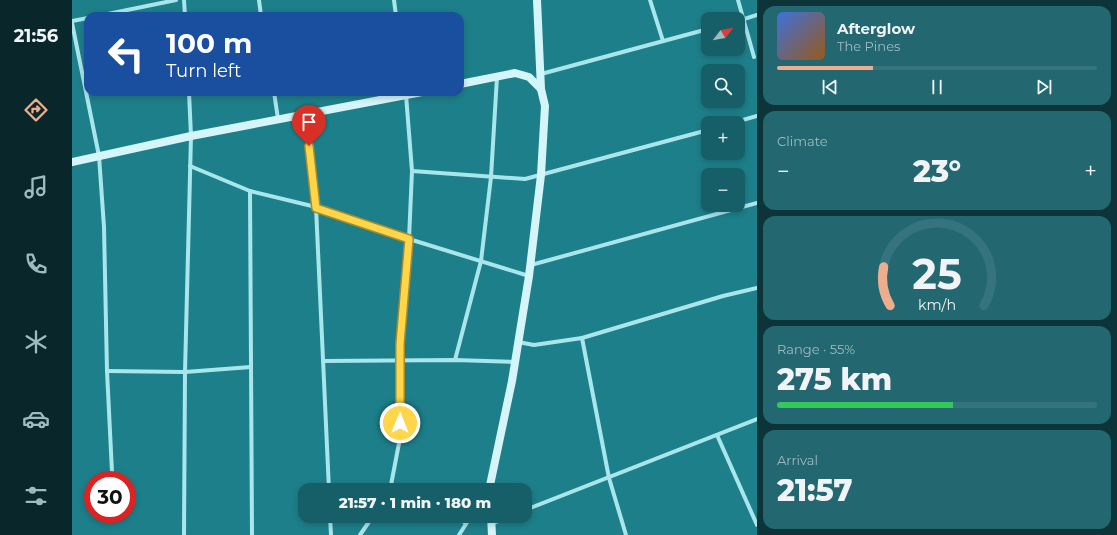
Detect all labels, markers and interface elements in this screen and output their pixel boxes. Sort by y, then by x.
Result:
north arrow [701,12,745,56]
map controls [701,12,745,212]
text: Afterglow [837,19,915,38]
text: 21:56 [14,25,58,47]
text: 100 m [166,26,252,60]
icon: left [100,28,152,80]
text: The Pines [837,38,900,54]
text: Turn left [166,60,241,82]
button: search [701,64,745,108]
icon: previous [819,76,841,98]
icon: pause [926,76,948,98]
icon: next [1033,76,1055,98]
icon: directions [22,96,50,124]
pin [292,105,326,146]
icon: arrive [298,111,320,133]
button: + [701,116,745,160]
text: Climate [777,133,828,149]
text: 23° [913,153,961,190]
text: − [777,158,790,185]
text: + [1084,158,1097,185]
button: − [701,168,745,212]
icon: music [22,173,50,201]
text: 25 [912,248,962,298]
icon: phone [22,250,50,278]
text: km/h [918,295,956,313]
icon: climate [22,328,50,356]
text: Range · 55% [777,341,855,357]
text: 275 km [777,361,892,398]
position arrow [379,402,421,444]
icon: car [22,405,50,433]
text: Arrival [777,452,818,468]
speed limit sign: 30 [84,471,136,523]
text: 21:57 [777,472,852,509]
icon: filters [22,482,50,510]
text: 21:57 · 1 min · 180 m [339,493,491,512]

